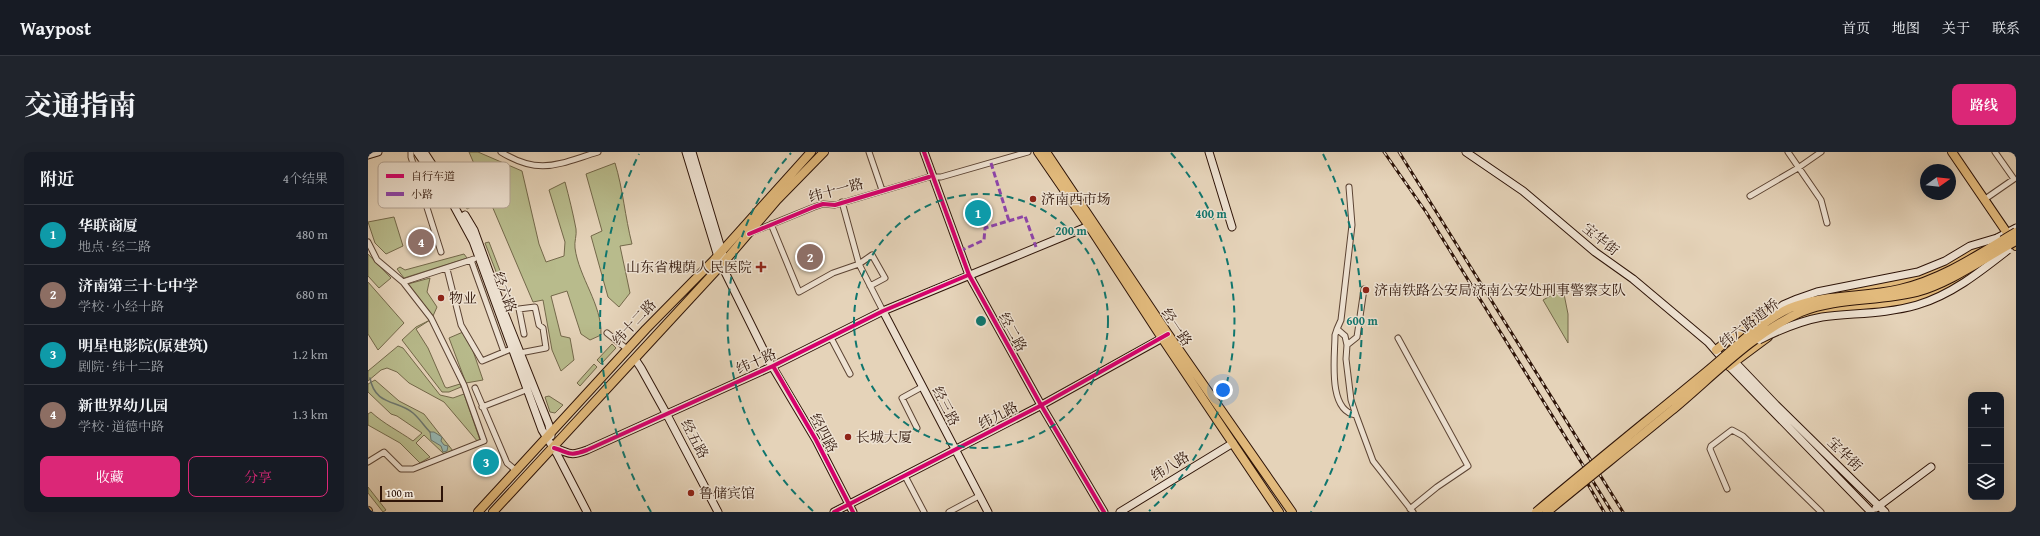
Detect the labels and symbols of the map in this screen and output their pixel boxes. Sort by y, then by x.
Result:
legend [378,162,510,208]
north arrow [1920,164,1956,200]
text: 自行车道 [411,168,455,184]
street label: 纬十一路 [806,173,866,207]
text: 小路 [411,186,433,202]
place label: 济南西市场 [1041,189,1111,209]
marker: 济南西市场 [1028,194,1038,204]
pin: 1 [965,198,991,228]
text: 400 m [1195,205,1228,222]
street label: 宝华街 [1578,218,1624,260]
text: 200 m [1055,222,1088,239]
pin: 4 [408,227,434,257]
pin: 2 [797,242,823,272]
place label: 山东省槐荫人民医院 [626,257,752,277]
marker: 山东省槐荫人民医院 [755,261,767,273]
street label: 经六路 [488,269,522,315]
place label: 济南铁路公安局济南公安处刑事警察支队 [1374,280,1626,300]
marker: 济南铁路公安局济南公安处刑事警察支队 [1361,285,1371,295]
place label: 物业 [449,288,477,308]
marker: 物业 [436,293,446,303]
street label: 纬六路道桥 [1715,294,1783,352]
street label: 纬十二路 [608,295,660,349]
street label: 经一路 [1157,304,1197,350]
street label: 经二路 [994,309,1032,355]
text: 600 m [1346,312,1379,329]
centre of rings [974,314,988,328]
street label: 纬十路 [733,343,779,379]
your location [1213,380,1233,400]
street label: 经三路 [928,383,964,429]
street label: 纬九路 [975,397,1021,433]
street label: 经四路 [805,410,843,456]
street label: 经五路 [676,416,714,462]
place label: 长城大厦 [856,427,912,447]
marker: 长城大厦 [843,432,853,442]
street label: 宝华街 [1823,432,1867,476]
street label: 纬八路 [1147,446,1193,486]
pin: 3 [473,447,499,477]
place label: 鲁储宾馆 [699,483,755,503]
scale bar [380,484,443,503]
marker: 鲁储宾馆 [686,488,696,498]

